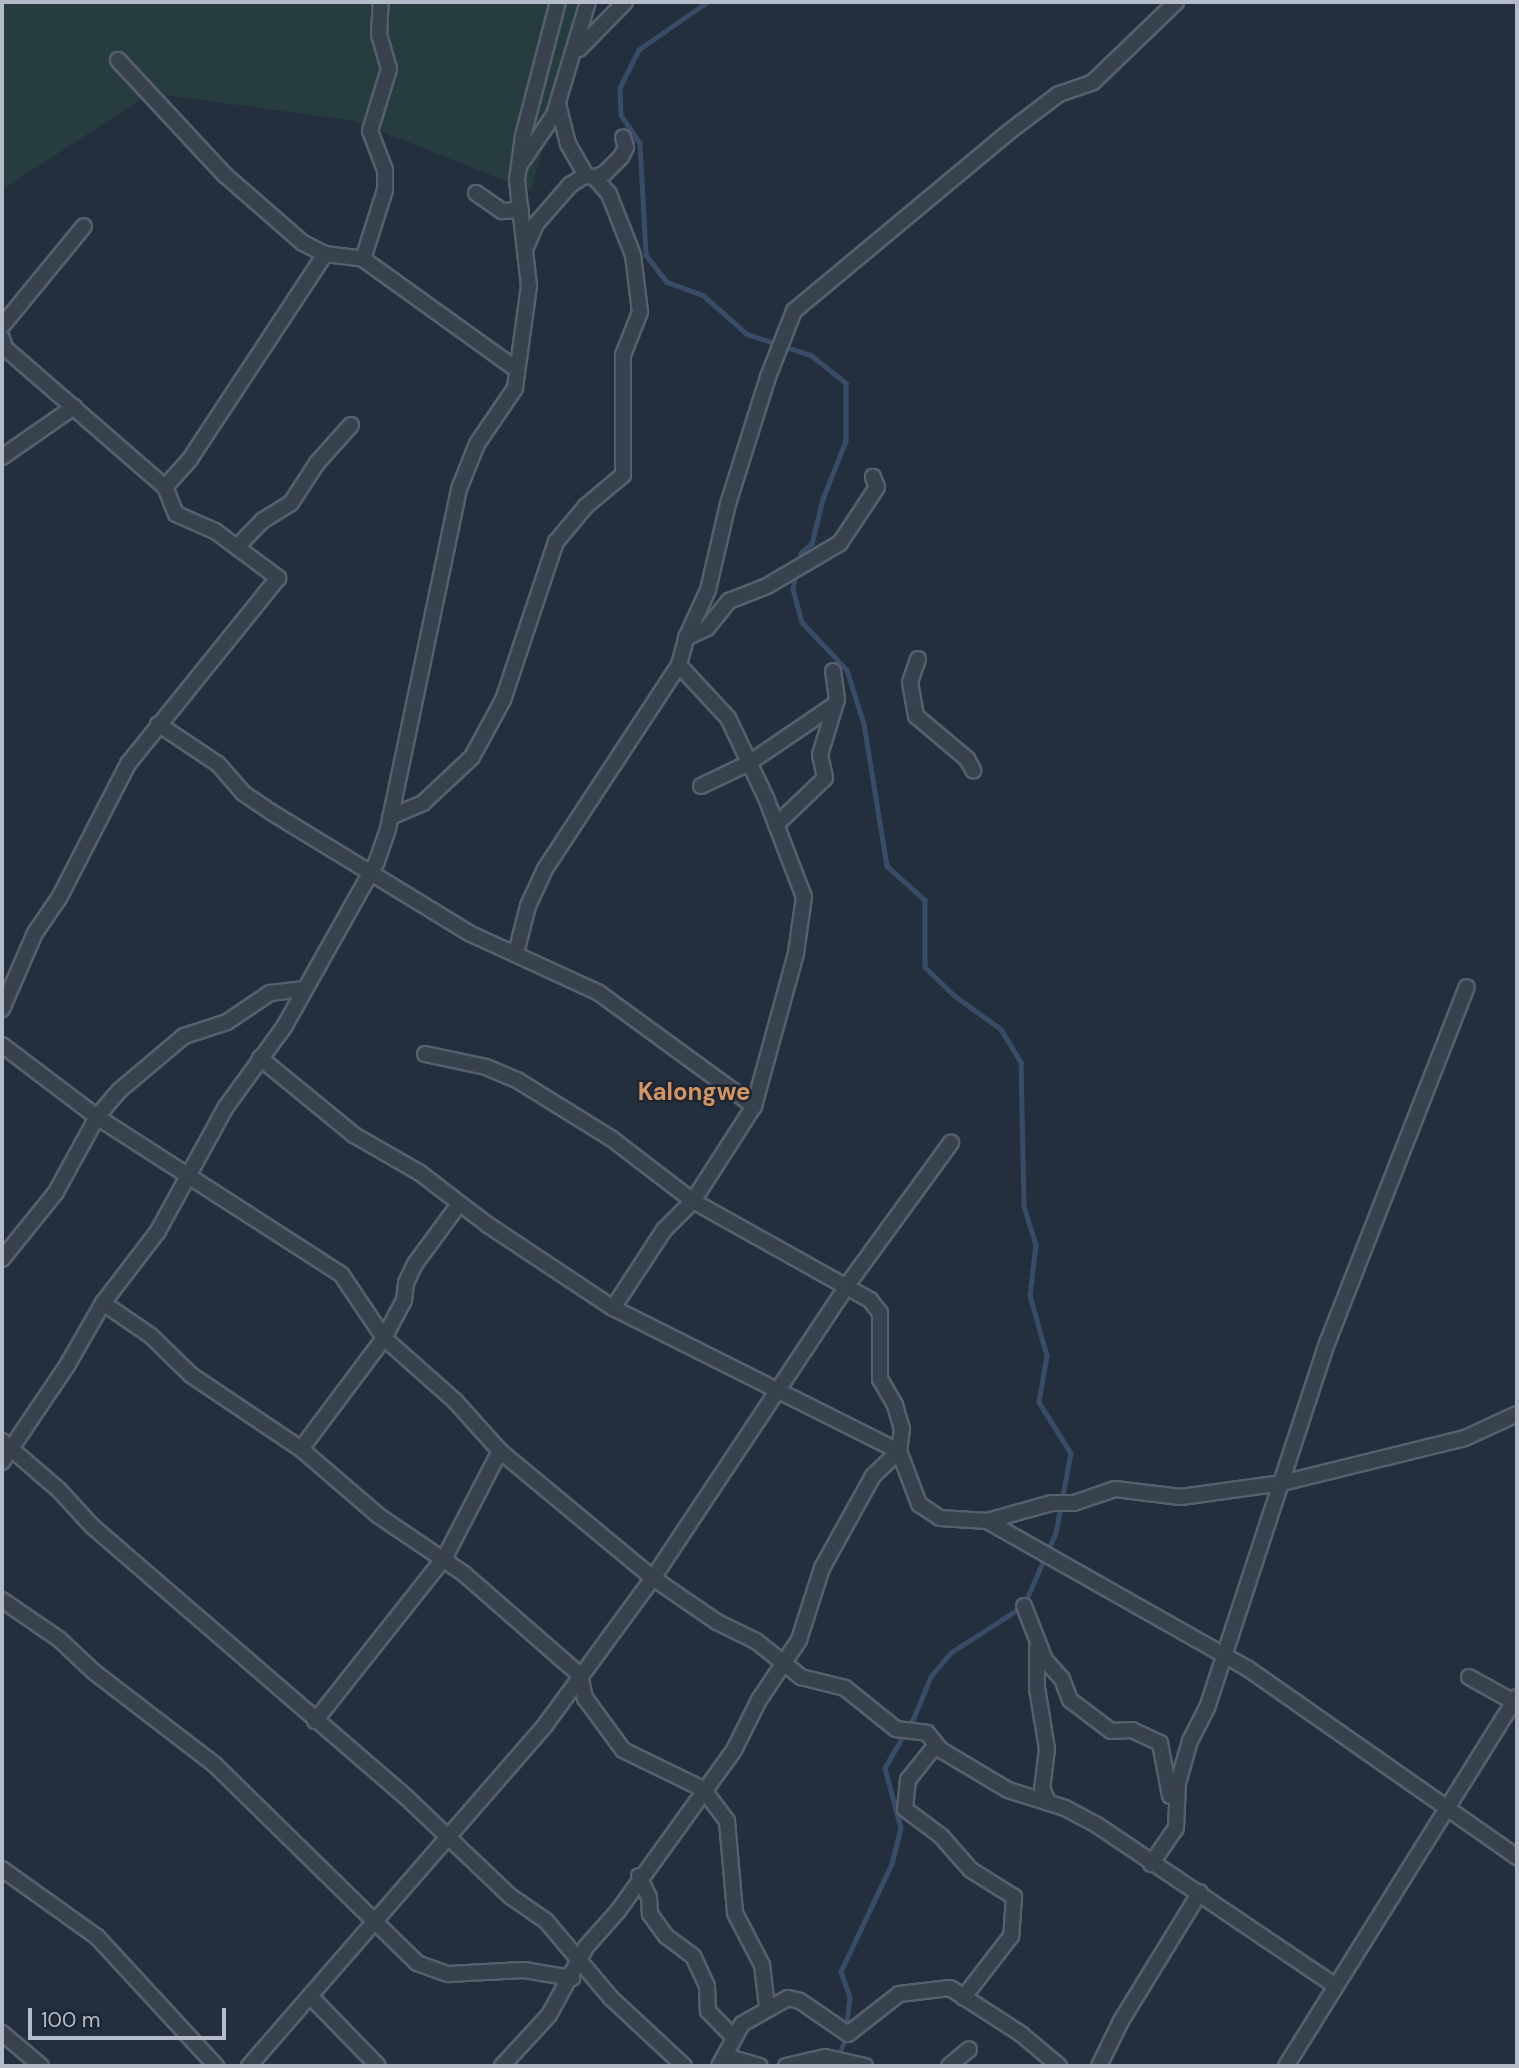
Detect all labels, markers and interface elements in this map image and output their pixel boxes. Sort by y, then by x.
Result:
district label: Kalongwe [638,1078,750,1106]
scale bar [32,1994,229,2038]
text: 100 m [41,2006,101,2034]

